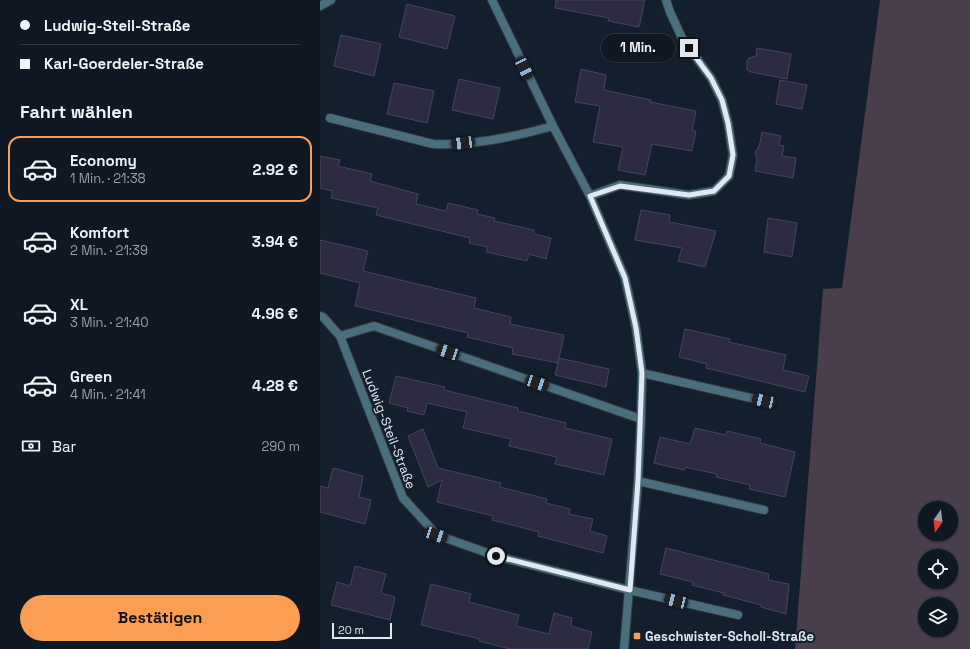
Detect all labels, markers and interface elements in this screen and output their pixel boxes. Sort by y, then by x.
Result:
text: Ludwig-Steil-Straße [44,16,190,35]
callout: 1 Min. [601,34,675,62]
text: 1 Min. [620,39,656,56]
route end [680,39,698,57]
text: Karl-Goerdeler-Straße [44,54,204,73]
car [513,55,535,81]
text: Fahrt wählen [20,100,133,123]
car [450,136,476,150]
icon: car [22,151,58,187]
text: Economy [70,151,137,170]
text: 2.92 € [252,160,298,179]
text: 1 Min. · 21:38 [70,170,146,187]
icon: car [22,223,58,259]
text: Komfort [70,223,129,242]
text: 3.94 € [252,232,298,251]
text: 2 Min. · 21:39 [70,242,148,259]
icon: car [22,295,58,331]
text: XL [70,295,88,314]
text: 4.96 € [251,304,298,323]
text: 3 Min. · 21:40 [70,314,149,331]
car [435,342,461,362]
icon: car [22,367,58,403]
text: Green [70,367,112,386]
street label: Ludwig-Steil-Straße [358,367,420,491]
car [524,373,550,393]
text: 4.28 € [252,376,298,395]
text: 4 Min. · 21:41 [70,386,146,403]
car [751,392,777,410]
icon: cash [20,435,42,457]
text: Bar [52,437,76,456]
text: 290 m [261,438,300,455]
north arrow [918,501,958,541]
map controls [918,501,958,637]
car [423,525,449,545]
route start [487,547,505,565]
button: locate [918,549,958,589]
car [663,592,689,610]
button: Bestätigen [20,595,300,641]
button: layers [918,597,958,637]
scale bar [332,621,392,640]
text: 20 m [338,623,364,637]
place label: Geschwister-Scholl-Straße [645,628,814,645]
marker: Geschwister-Scholl-Straße [632,631,642,641]

